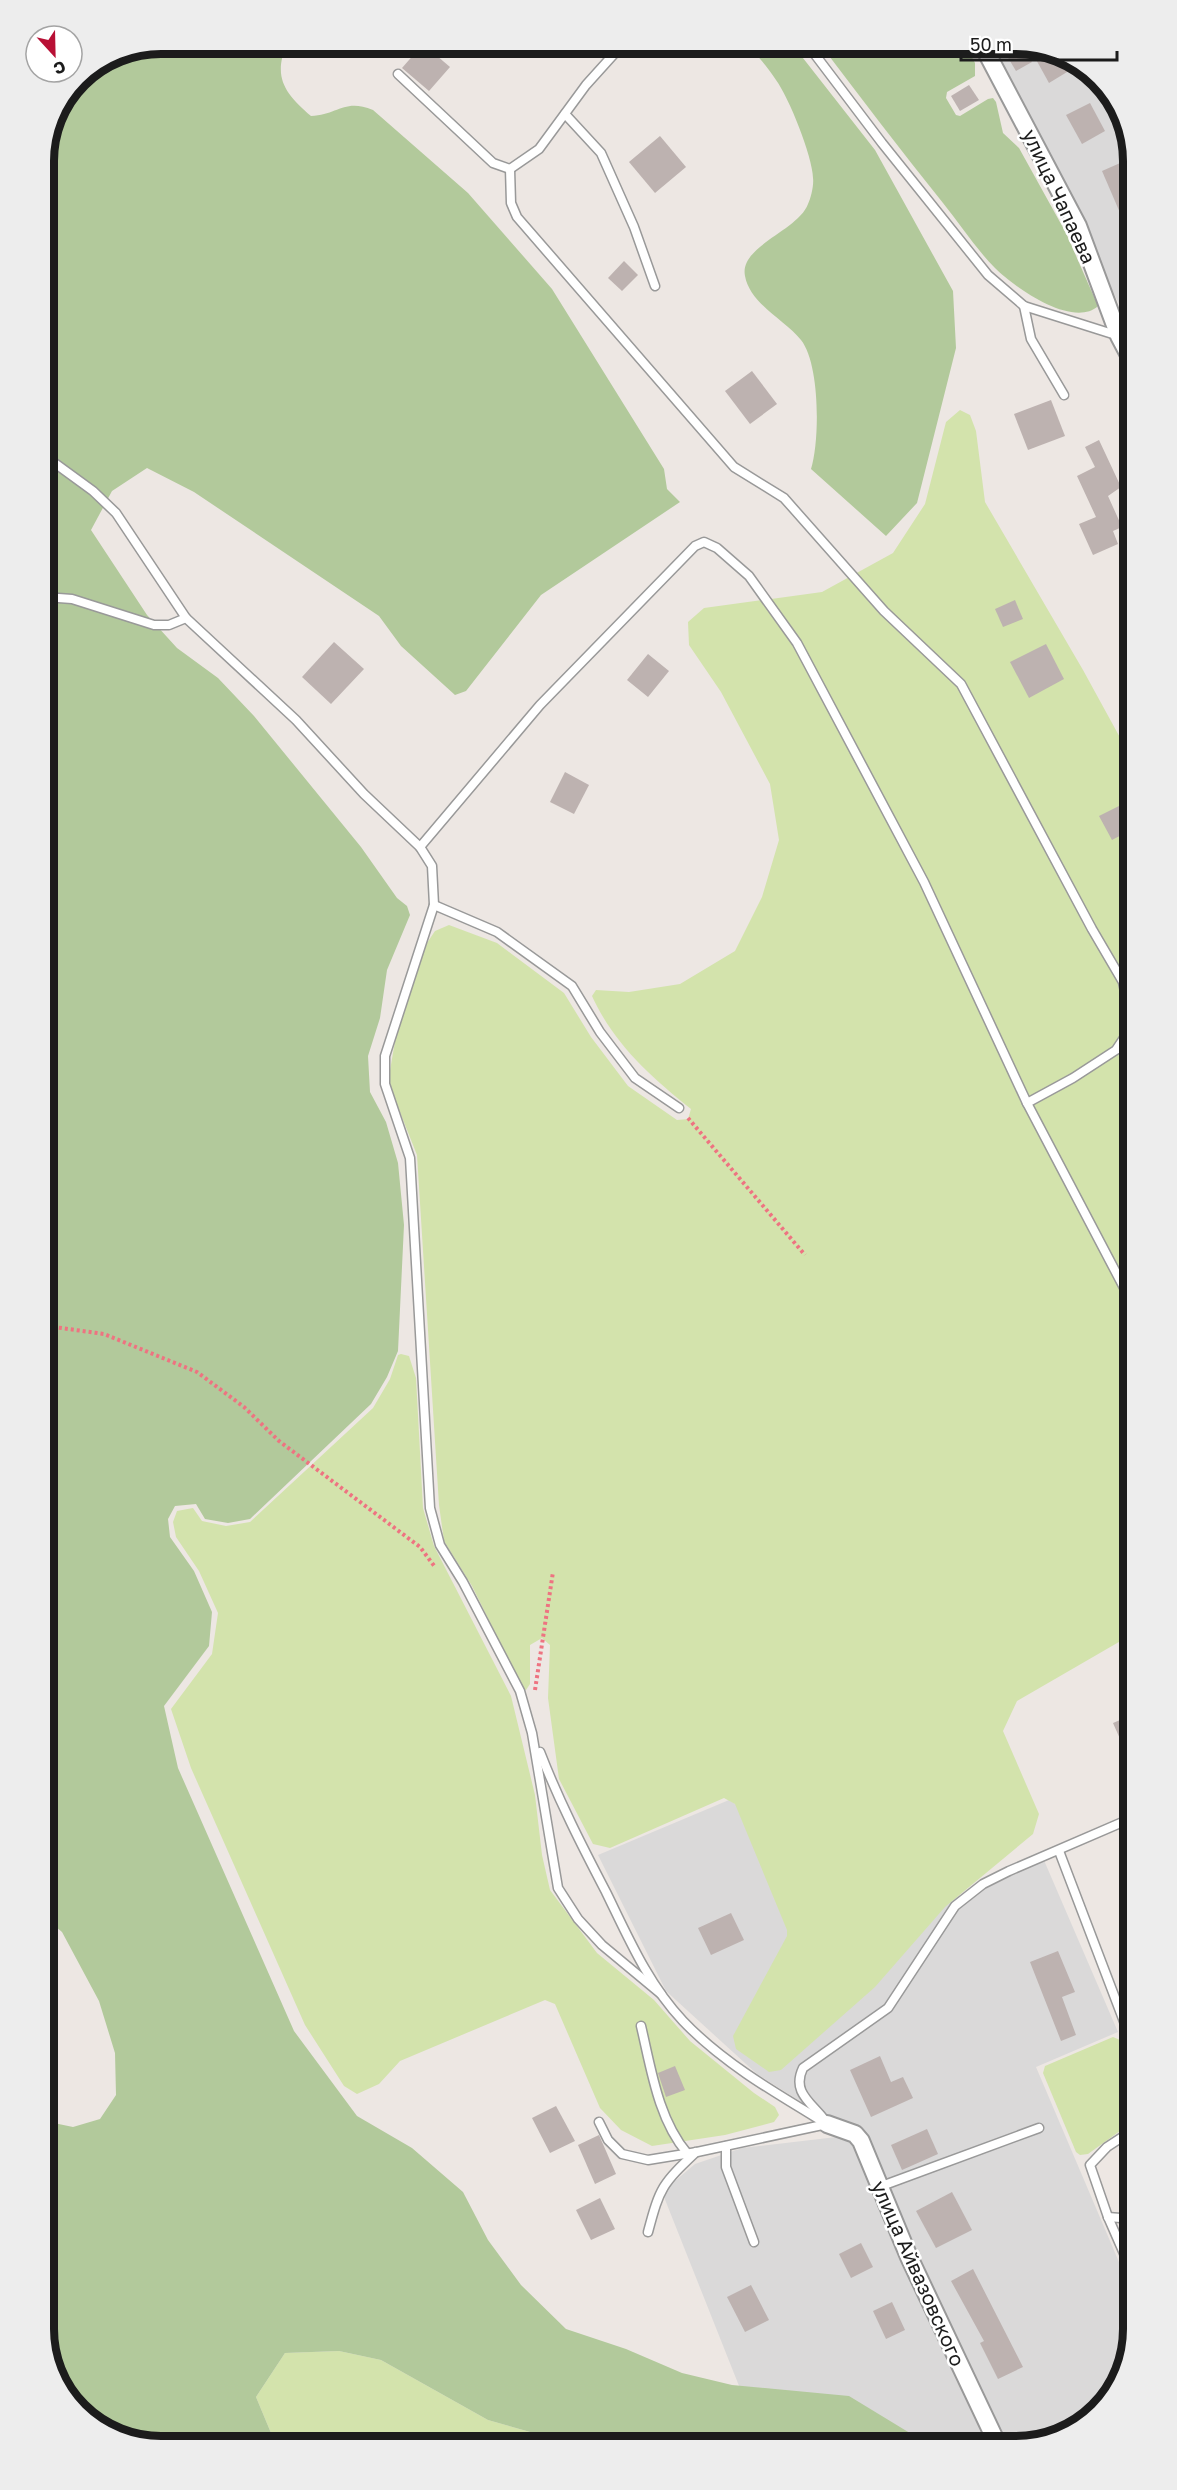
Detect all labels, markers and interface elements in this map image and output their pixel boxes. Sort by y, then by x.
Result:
north arrow [24,24,84,84]
scale bar [961,24,1117,62]
text: 50 m [970,33,1012,55]
text: С [51,57,69,79]
street label: улица Чапаева [1018,125,1102,267]
street label: улица Айвазовского [867,2176,971,2370]

